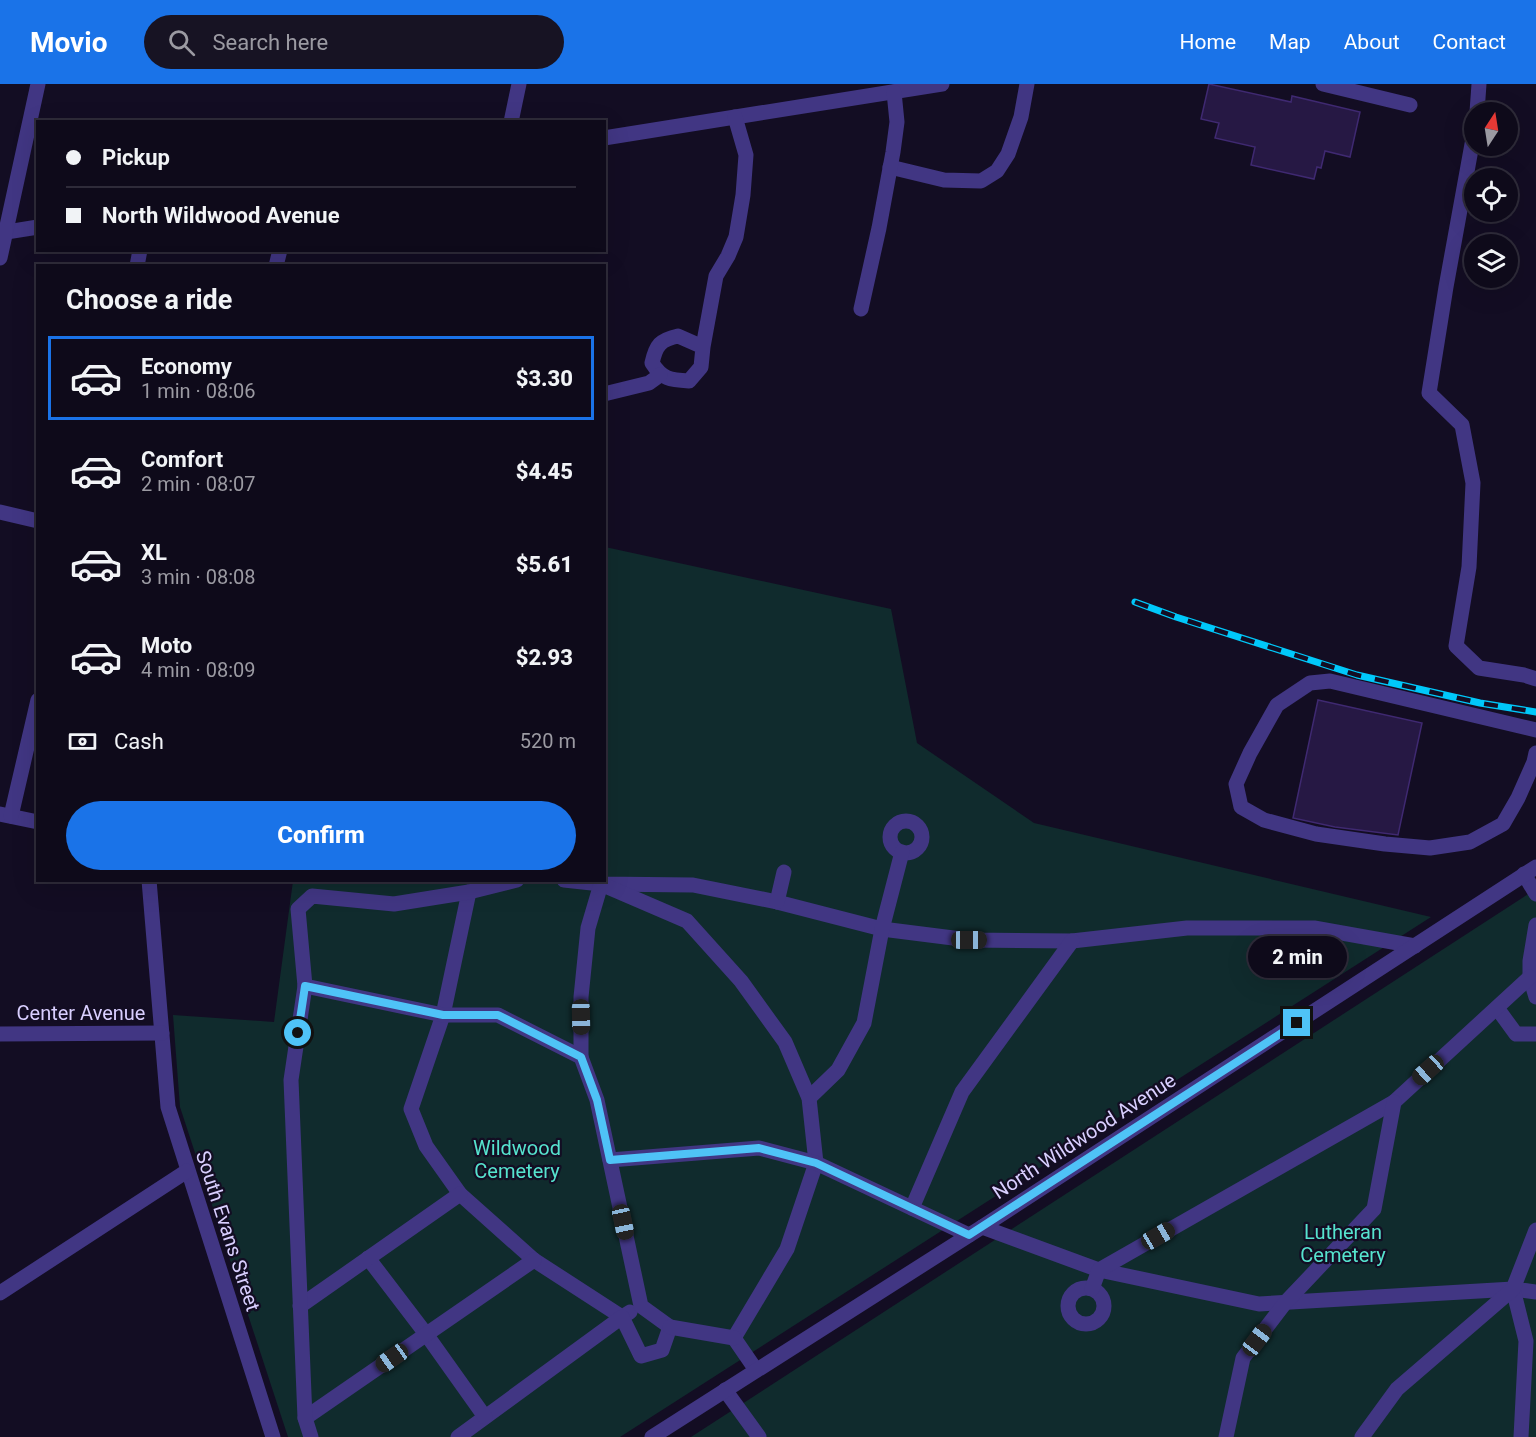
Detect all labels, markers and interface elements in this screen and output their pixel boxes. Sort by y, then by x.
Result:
search box [144,15,564,69]
text: Movio [30,26,108,59]
icon: search [165,26,198,59]
text: Search here [213,30,328,55]
text: Home [1180,30,1236,54]
text: Map [1269,30,1311,54]
text: About [1344,30,1400,54]
text: Contact [1433,30,1506,54]
north arrow [1464,102,1518,156]
map controls [1464,102,1518,288]
text: Pickup [102,145,170,170]
button: locate [1464,168,1518,222]
text: North Wildwood Avenue [102,203,340,228]
button: layers [1464,234,1518,288]
text: Choose a ride [66,284,232,316]
icon: car [69,351,123,405]
text: Economy [141,354,232,379]
text: $3.30 [516,366,573,391]
text: 1 min · 08:06 [141,379,256,403]
icon: car [69,444,123,498]
text: Comfort [141,447,223,472]
text: $4.45 [516,459,573,484]
text: 2 min · 08:07 [141,472,256,496]
icon: car [69,537,123,591]
text: XL [141,540,167,565]
text: $5.61 [516,552,573,577]
text: 3 min · 08:08 [141,565,256,589]
icon: car [69,630,123,684]
text: Moto [141,633,192,658]
text: $2.93 [516,645,573,670]
text: 4 min · 08:09 [141,658,256,682]
icon: cash [66,725,99,758]
text: Cash [114,729,164,754]
text: 520 m [520,729,576,753]
button: Confirm [66,801,576,870]
car [951,931,987,949]
callout: 2 min [1248,936,1346,978]
text: 2 min [1272,945,1323,969]
car [572,999,590,1035]
street label: Center Avenue [17,1001,145,1025]
route end [1283,1009,1310,1036]
route start [284,1019,311,1046]
car [1409,1051,1447,1089]
street label: North Wildwood Avenue [988,1068,1180,1204]
park label: Wildwood Cemetery [473,1136,561,1183]
street label: South Evans Street [191,1148,265,1314]
car [610,1203,636,1241]
car [1138,1219,1178,1253]
park label: Lutheran Cemetery [1300,1220,1386,1267]
car [1239,1320,1275,1360]
car [372,1340,412,1376]

